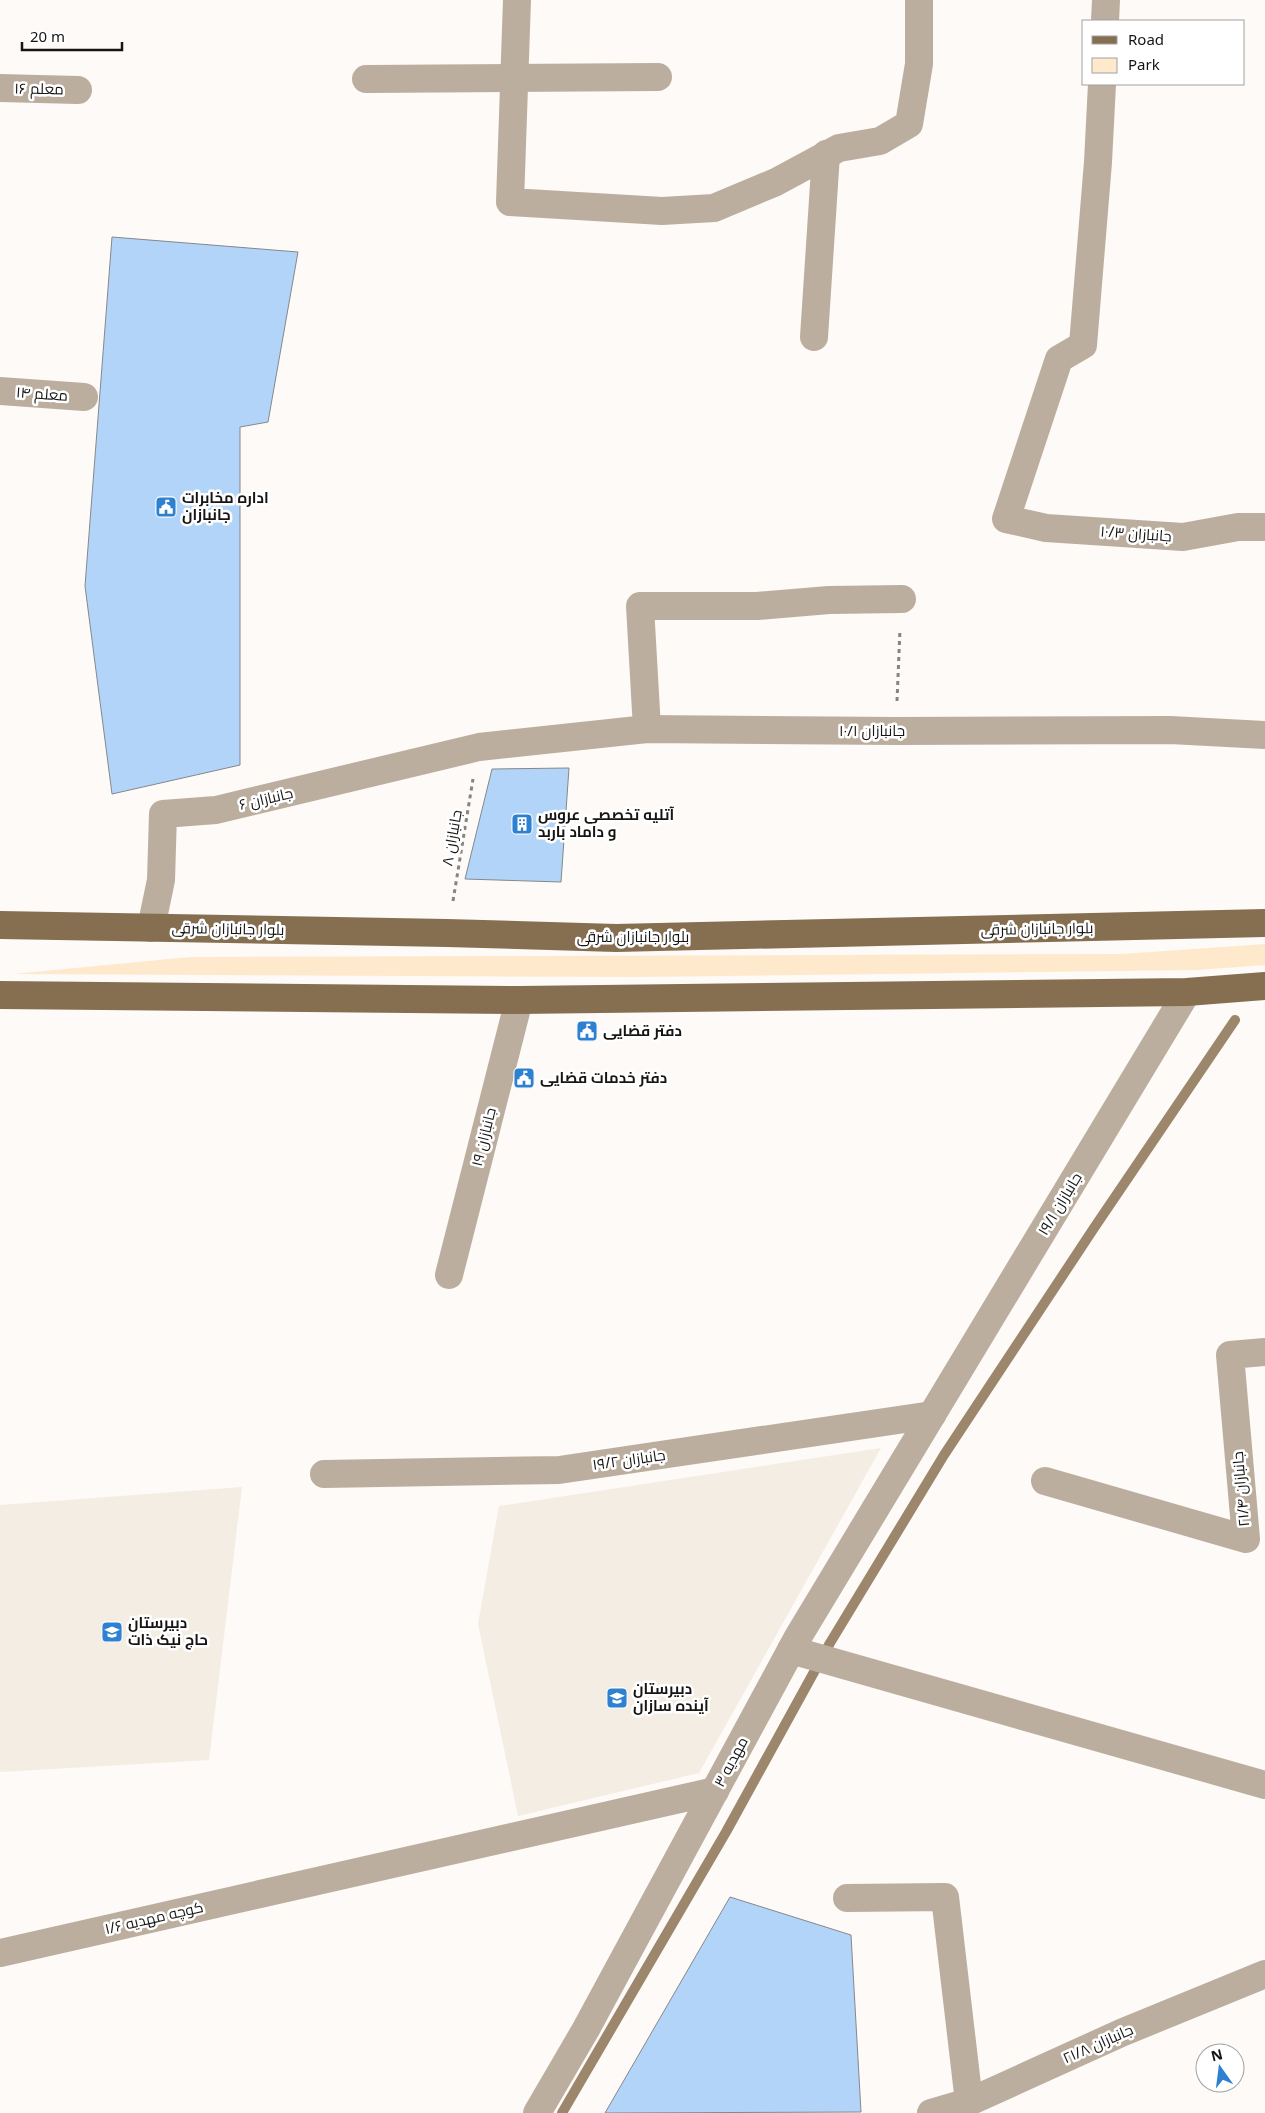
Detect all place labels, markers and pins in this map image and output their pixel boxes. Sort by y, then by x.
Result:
place label: اداره مخابرات جانبازان [182,487,269,524]
public building icon: اداره مخابرات جانبازان [154,495,178,519]
place label: آتلیه تخصصی عروس و داماد باربد [538,804,674,841]
building icon: آتلیه تخصصی عروس و داماد باربد [510,812,534,836]
public building icon: دفتر قضایی [575,1019,599,1043]
place label: دفتر قضایی [603,1020,682,1040]
public building icon: دفتر خدمات قضایی [512,1066,536,1090]
place label: دفتر خدمات قضایی [540,1067,667,1087]
place label: دبیرستان حاج نیک ذات [128,1612,208,1650]
school or university icon: دبیرستان حاج نیک ذات [100,1620,124,1644]
place label: دبیرستان آینده سازان [633,1678,709,1715]
school or university icon: دبیرستان آینده سازان [605,1686,629,1710]

